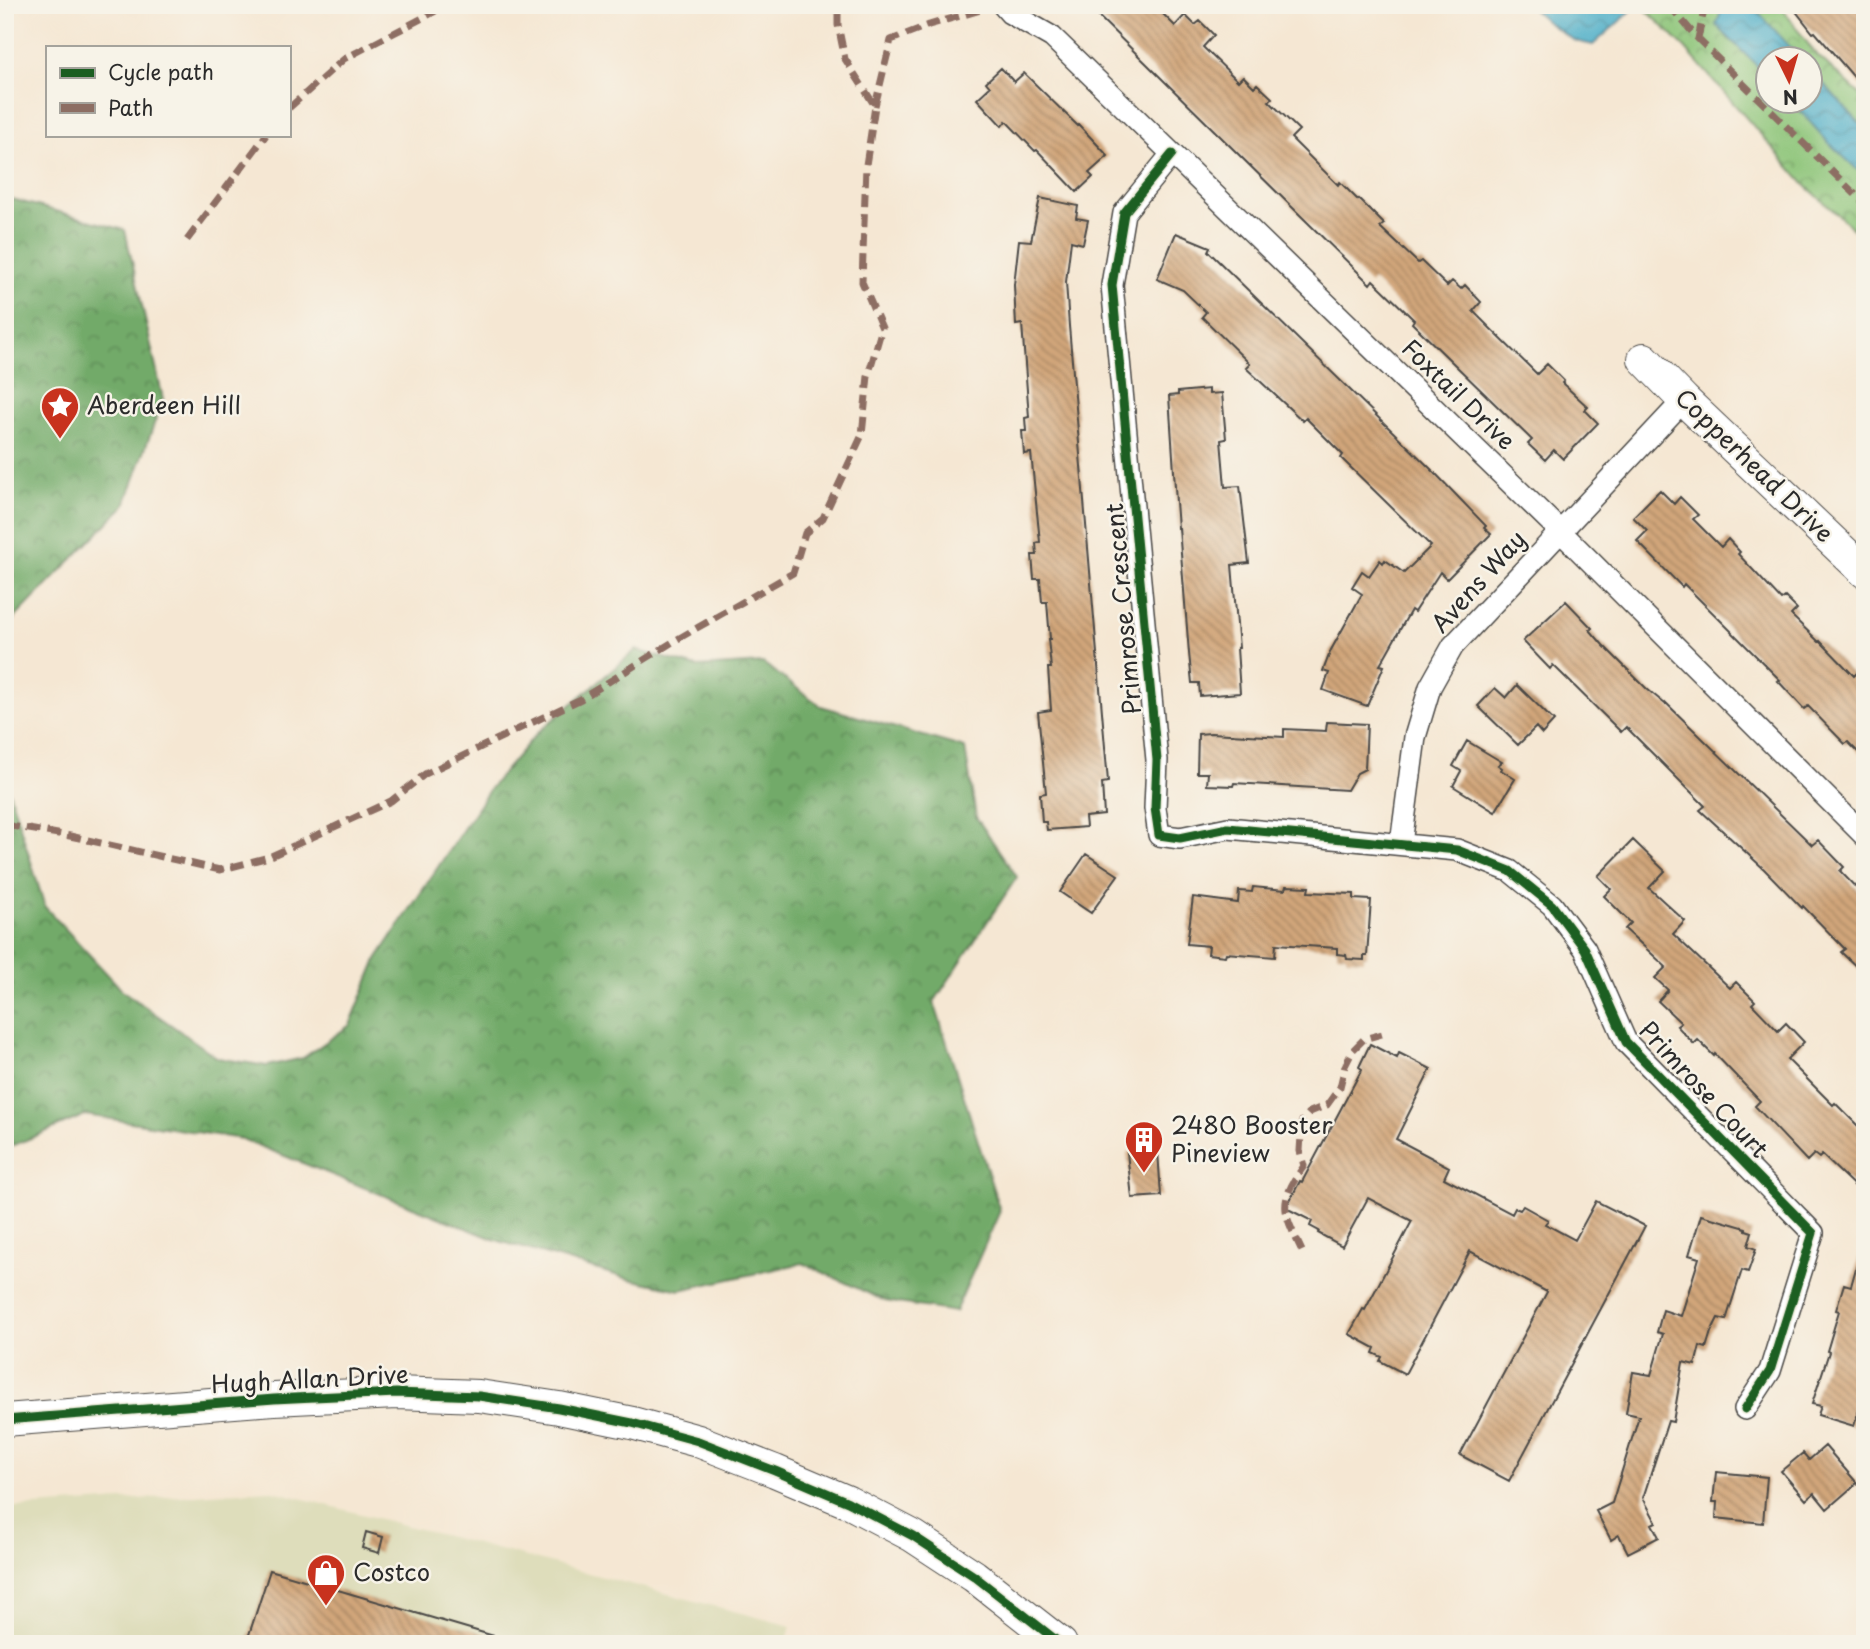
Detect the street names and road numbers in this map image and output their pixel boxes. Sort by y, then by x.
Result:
street label: Foxtail Drive [1394,330,1524,457]
street label: Copperhead Drive [1668,379,1843,550]
street label: Primrose Crescent [1095,502,1149,717]
street label: Avens Way [1422,521,1533,640]
street label: Primrose Court [1631,1012,1778,1165]
street label: Hugh Allan Drive [210,1355,409,1401]

